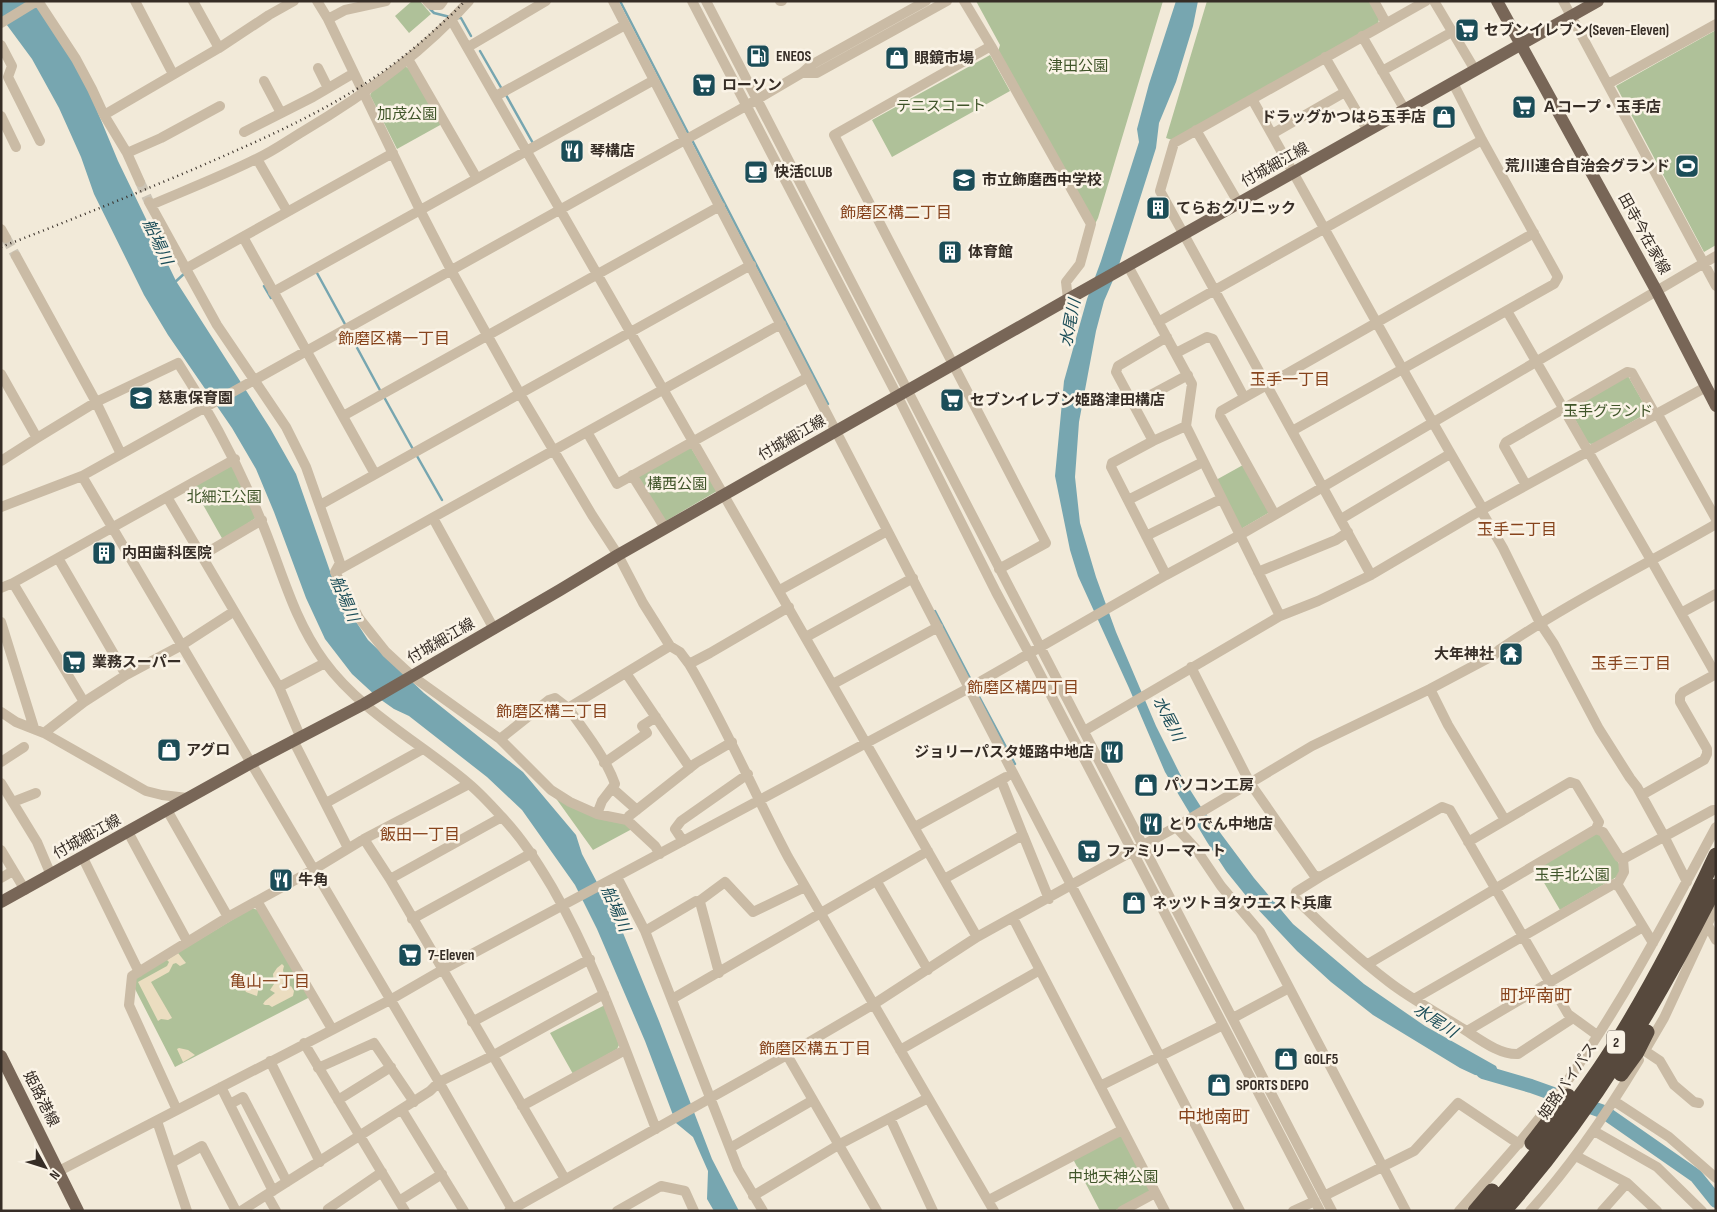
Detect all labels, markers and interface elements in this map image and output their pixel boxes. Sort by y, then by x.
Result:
supermarket icon: セブンイレブン(Seven-Eleven) [1454,17,1480,43]
place label: セブンイレブン(Seven-Eleven) [1484,21,1669,40]
fuel station icon: ENEOS [745,43,771,69]
shop icon: 眼鏡市場 [884,45,910,71]
place label: ENEOS [776,47,812,66]
place label: 眼鏡市場 [914,49,974,68]
park label: 津田公園 [1048,57,1108,76]
supermarket icon: ローソン [691,72,717,98]
place label: ローソン [722,76,782,95]
supermarket icon: Ａコープ・玉手店 [1511,94,1537,120]
park label: テニスコート [896,97,986,116]
place label: Ａコープ・玉手店 [1542,98,1661,117]
shop icon: ドラッグかつはら玉手店 [1431,104,1457,130]
park label: 加茂公園 [377,105,437,124]
place label: ドラッグかつはら玉手店 [1261,108,1426,127]
restaurant icon: 琴構店 [559,138,585,164]
street label: 付城細江線 [1238,139,1312,191]
place label: 琴構店 [590,142,635,161]
sports icon: 荒川連合自治会グランド [1674,153,1700,179]
place label: 荒川連合自治会グランド [1505,157,1670,176]
cafe icon: 快活CLUB [743,159,769,185]
place label: 快活CLUB [774,163,832,182]
school or university icon: 市立飾磨西中学校 [951,167,977,193]
place label: 市立飾磨西中学校 [982,171,1102,190]
street label: 田寺今在家線 [1614,190,1674,278]
building icon: てらおクリニック [1145,195,1171,221]
place label: てらおクリニック [1176,199,1296,218]
district label: 飾磨区構二丁目 [840,204,952,223]
water label: 船場川 [138,216,177,270]
building icon: 体育館 [937,239,963,265]
place label: 体育館 [968,243,1013,262]
water label: 水尾川 [1057,296,1085,348]
district label: 飾磨区構一丁目 [338,330,450,349]
district label: 玉手一丁目 [1250,371,1330,390]
school or university icon: 慈恵保育園 [128,385,154,411]
supermarket icon: セブンイレブン姫路津田構店 [939,387,965,413]
place label: 慈恵保育園 [158,389,233,408]
place label: セブンイレブン姫路津田構店 [970,391,1165,410]
park label: 玉手グランド [1563,402,1653,421]
street label: 付城細江線 [755,411,829,465]
park label: 構西公園 [647,475,707,494]
park label: 北細江公園 [186,488,262,507]
district label: 玉手二丁目 [1477,521,1557,540]
building icon: 内田歯科医院 [91,540,117,566]
place label: 内田歯科医院 [122,544,212,563]
water label: 船場川 [326,573,363,627]
street label: 付城細江線 [404,614,478,668]
temple icon: 大年神社 [1498,641,1524,667]
place label: 大年神社 [1434,645,1494,664]
supermarket icon: 業務スーパー [61,649,87,675]
place label: 業務スーパー [92,653,182,672]
district label: 玉手三丁目 [1591,655,1671,674]
district label: 飾磨区構四丁目 [967,679,1079,698]
water label: 水尾川 [1149,693,1188,746]
district label: 飾磨区構三丁目 [496,703,608,722]
shop icon: アグロ [156,737,182,763]
restaurant icon: ジョリーパスタ姫路中地店 [1099,739,1125,765]
place label: アグロ [186,741,230,760]
place label: ジョリーパスタ姫路中地店 [914,743,1094,762]
shop icon: パソコン工房 [1133,772,1159,798]
place label: パソコン工房 [1164,776,1254,795]
street label: 付城細江線 [50,811,124,863]
restaurant icon: とりでん中地店 [1138,811,1164,837]
place label: とりでん中地店 [1168,815,1273,834]
district label: 飯田一丁目 [380,826,460,845]
supermarket icon: ファミリーマート [1076,838,1102,864]
place label: ファミリーマート [1106,842,1226,861]
park label: 玉手北公園 [1534,866,1610,885]
restaurant icon: 牛角 [268,867,294,893]
place label: 牛角 [298,871,328,890]
water label: 船場川 [597,883,634,937]
shop icon: ネッツトヨタウエスト兵庫 [1121,890,1147,916]
place label: ネッツトヨタウエスト兵庫 [1152,894,1332,913]
supermarket icon: 7-Eleven [397,942,423,968]
place label: 7-Eleven [428,946,475,965]
district label: 亀山一丁目 [230,973,310,992]
district label: 町坪南町 [1500,986,1572,1007]
water label: 水尾川 [1410,1000,1462,1043]
road number: 2 [1607,1030,1625,1054]
street label: 姫路バイパス [1534,1039,1602,1123]
district label: 飾磨区構五丁目 [759,1040,871,1059]
shop icon: GOLF5 [1273,1046,1299,1072]
place label: GOLF5 [1304,1050,1339,1069]
street label: 姫路港線 [19,1068,63,1130]
shop icon: SPORTS DEPO [1206,1072,1232,1098]
place label: SPORTS DEPO [1236,1076,1309,1095]
district label: 中地南町 [1178,1107,1250,1128]
north arrow [20,1142,70,1192]
text: N [46,1167,64,1183]
park label: 中地天神公園 [1068,1168,1158,1187]

